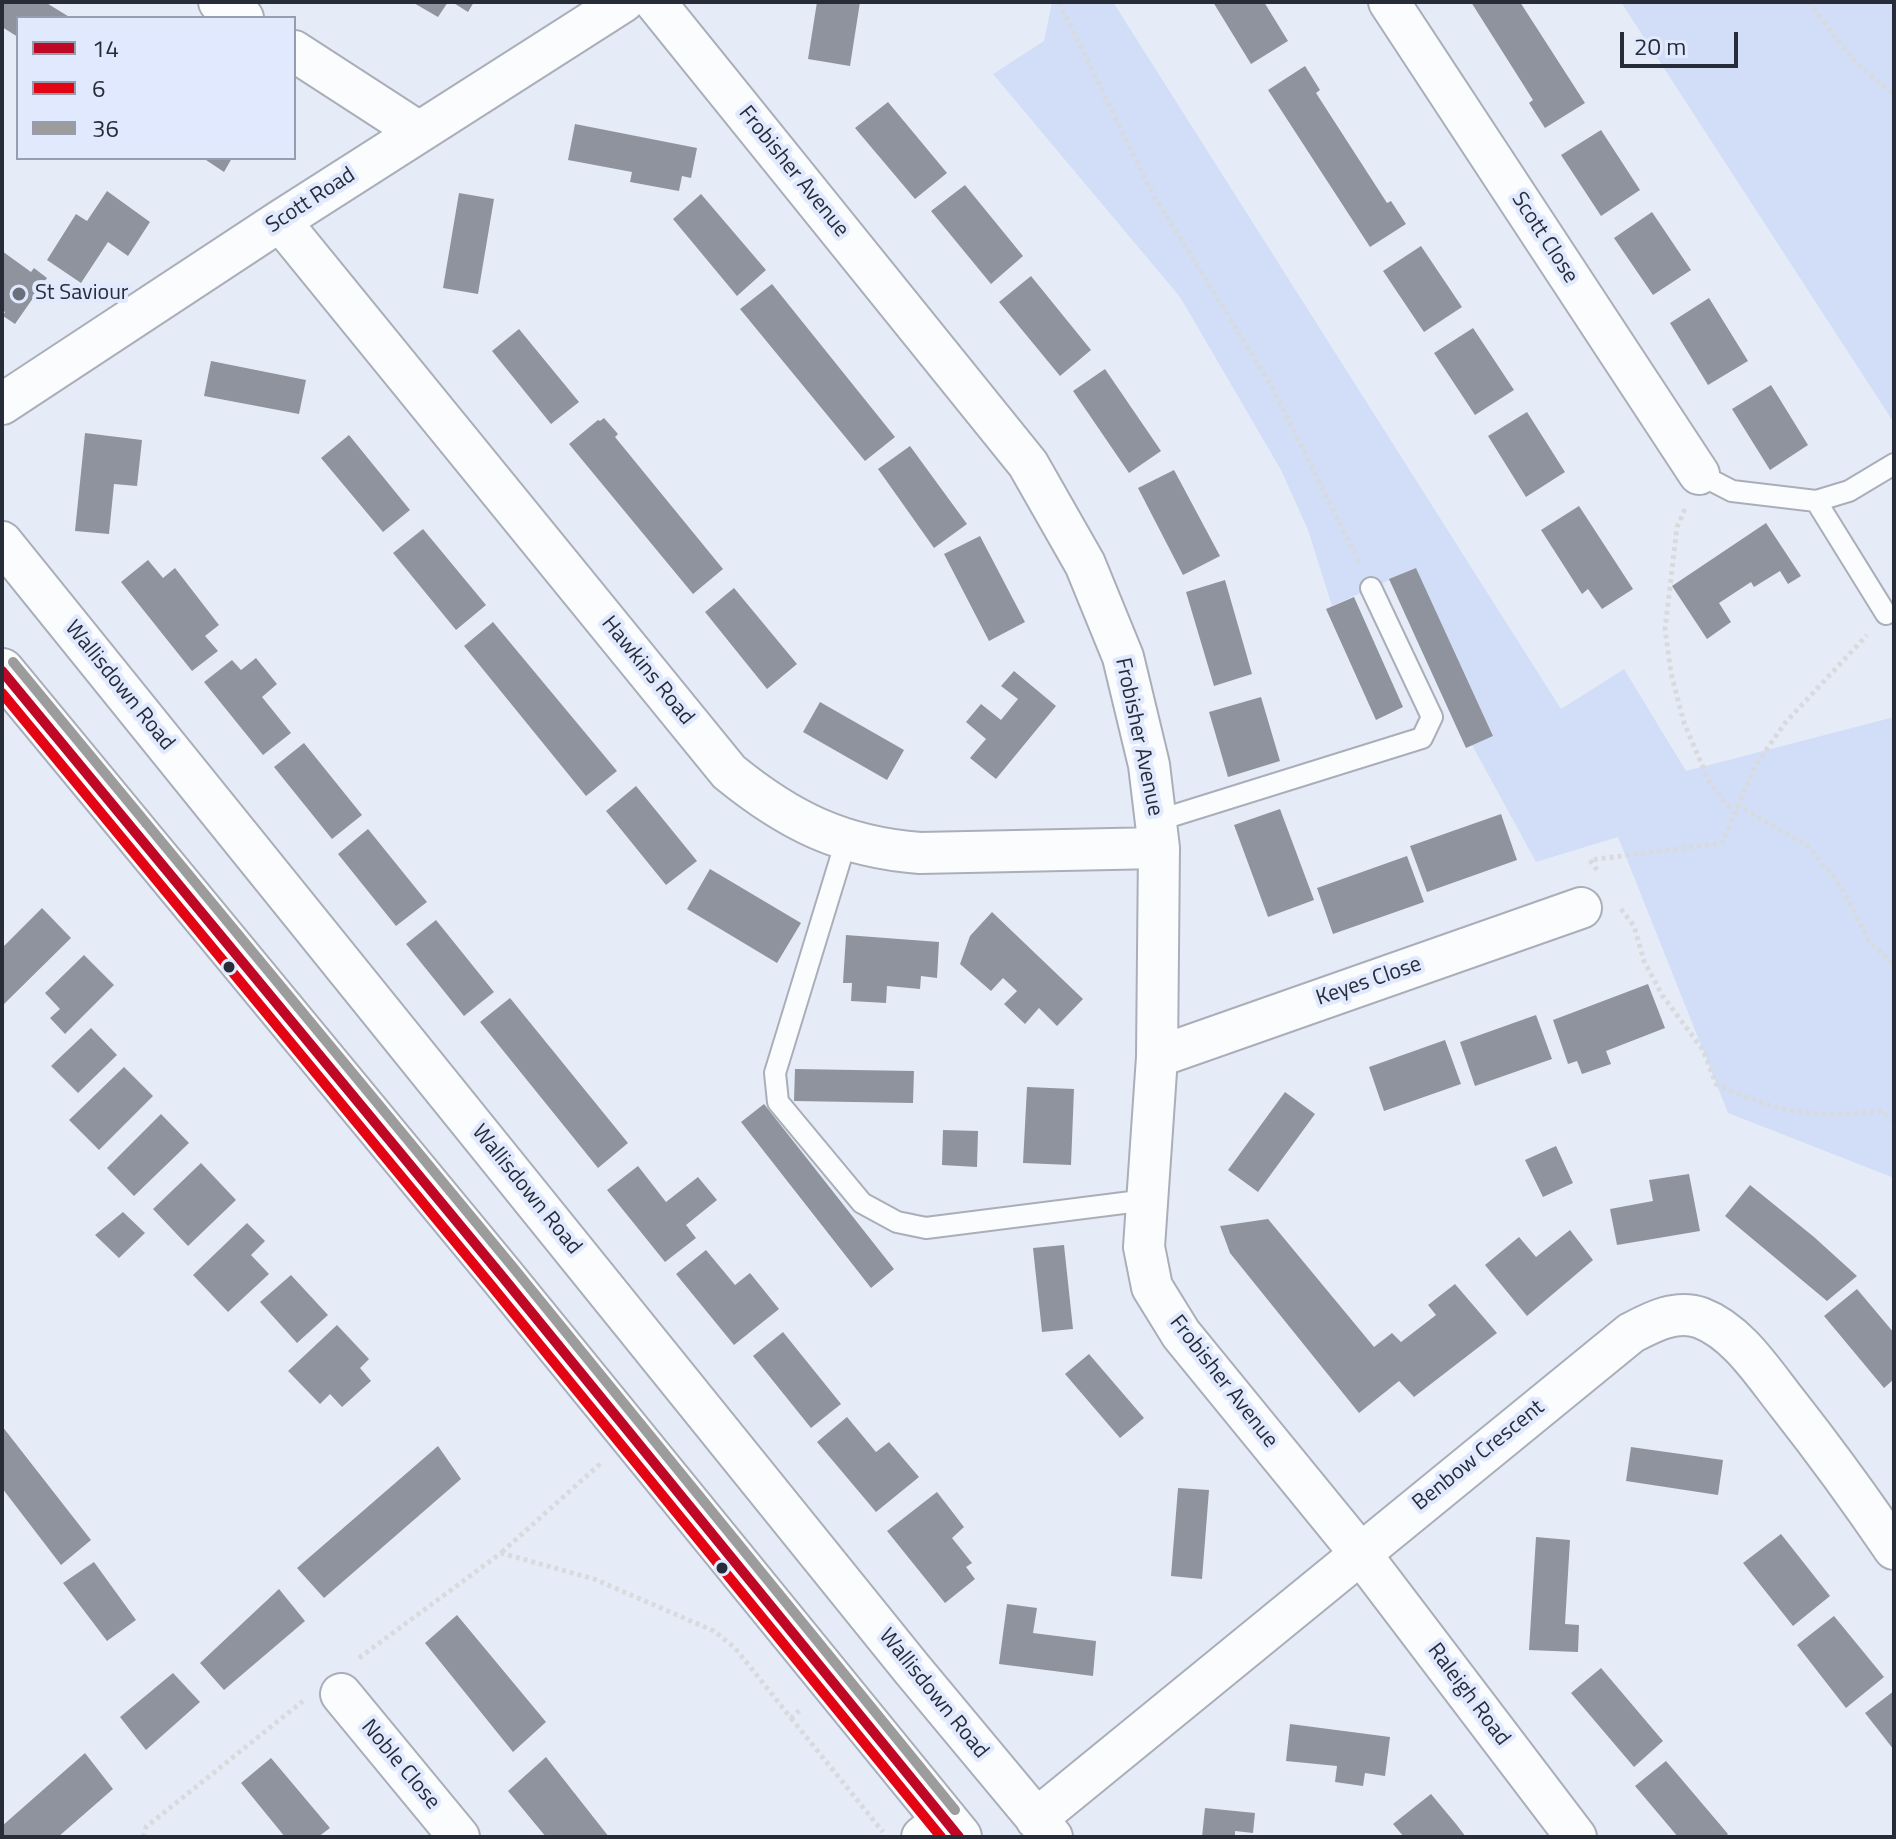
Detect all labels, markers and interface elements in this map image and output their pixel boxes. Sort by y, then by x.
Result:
legend [16,16,296,160]
scale bar [1624,16,1742,66]
text: 20 m [1634,28,1686,64]
text: 14 [92,30,119,66]
text: 6 [92,70,105,106]
street label: Frobisher Avenue [732,101,854,243]
text: 36 [92,110,119,146]
street label: Scott Road [262,162,360,240]
street label: Scott Close [1505,188,1583,288]
place label: St Saviour [35,281,128,307]
marker: St Saviour [10,285,28,303]
street label: Hawkins Road [595,611,699,731]
street label: Wallisdown Road [59,616,179,756]
street label: Frobisher Avenue [1108,656,1168,818]
street label: Keyes Close [1313,952,1425,1012]
unlabelled marker [221,959,237,975]
street label: Wallisdown Road [466,1120,586,1260]
street label: Frobisher Avenue [1163,1310,1283,1454]
street label: Benbow Crescent [1408,1395,1550,1517]
unlabelled marker [714,1560,730,1576]
street label: Wallisdown Road [873,1624,993,1764]
street label: Raleigh Road [1421,1639,1515,1751]
street label: Noble Close [355,1715,445,1815]

